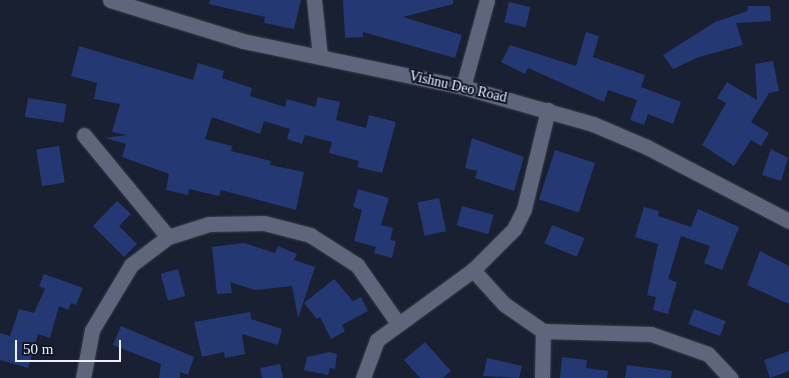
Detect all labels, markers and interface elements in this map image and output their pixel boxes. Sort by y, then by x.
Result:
street label: Vishnu Deo Road [408,68,508,106]
scale bar [18,330,124,362]
text: 50 m [23,341,53,357]

